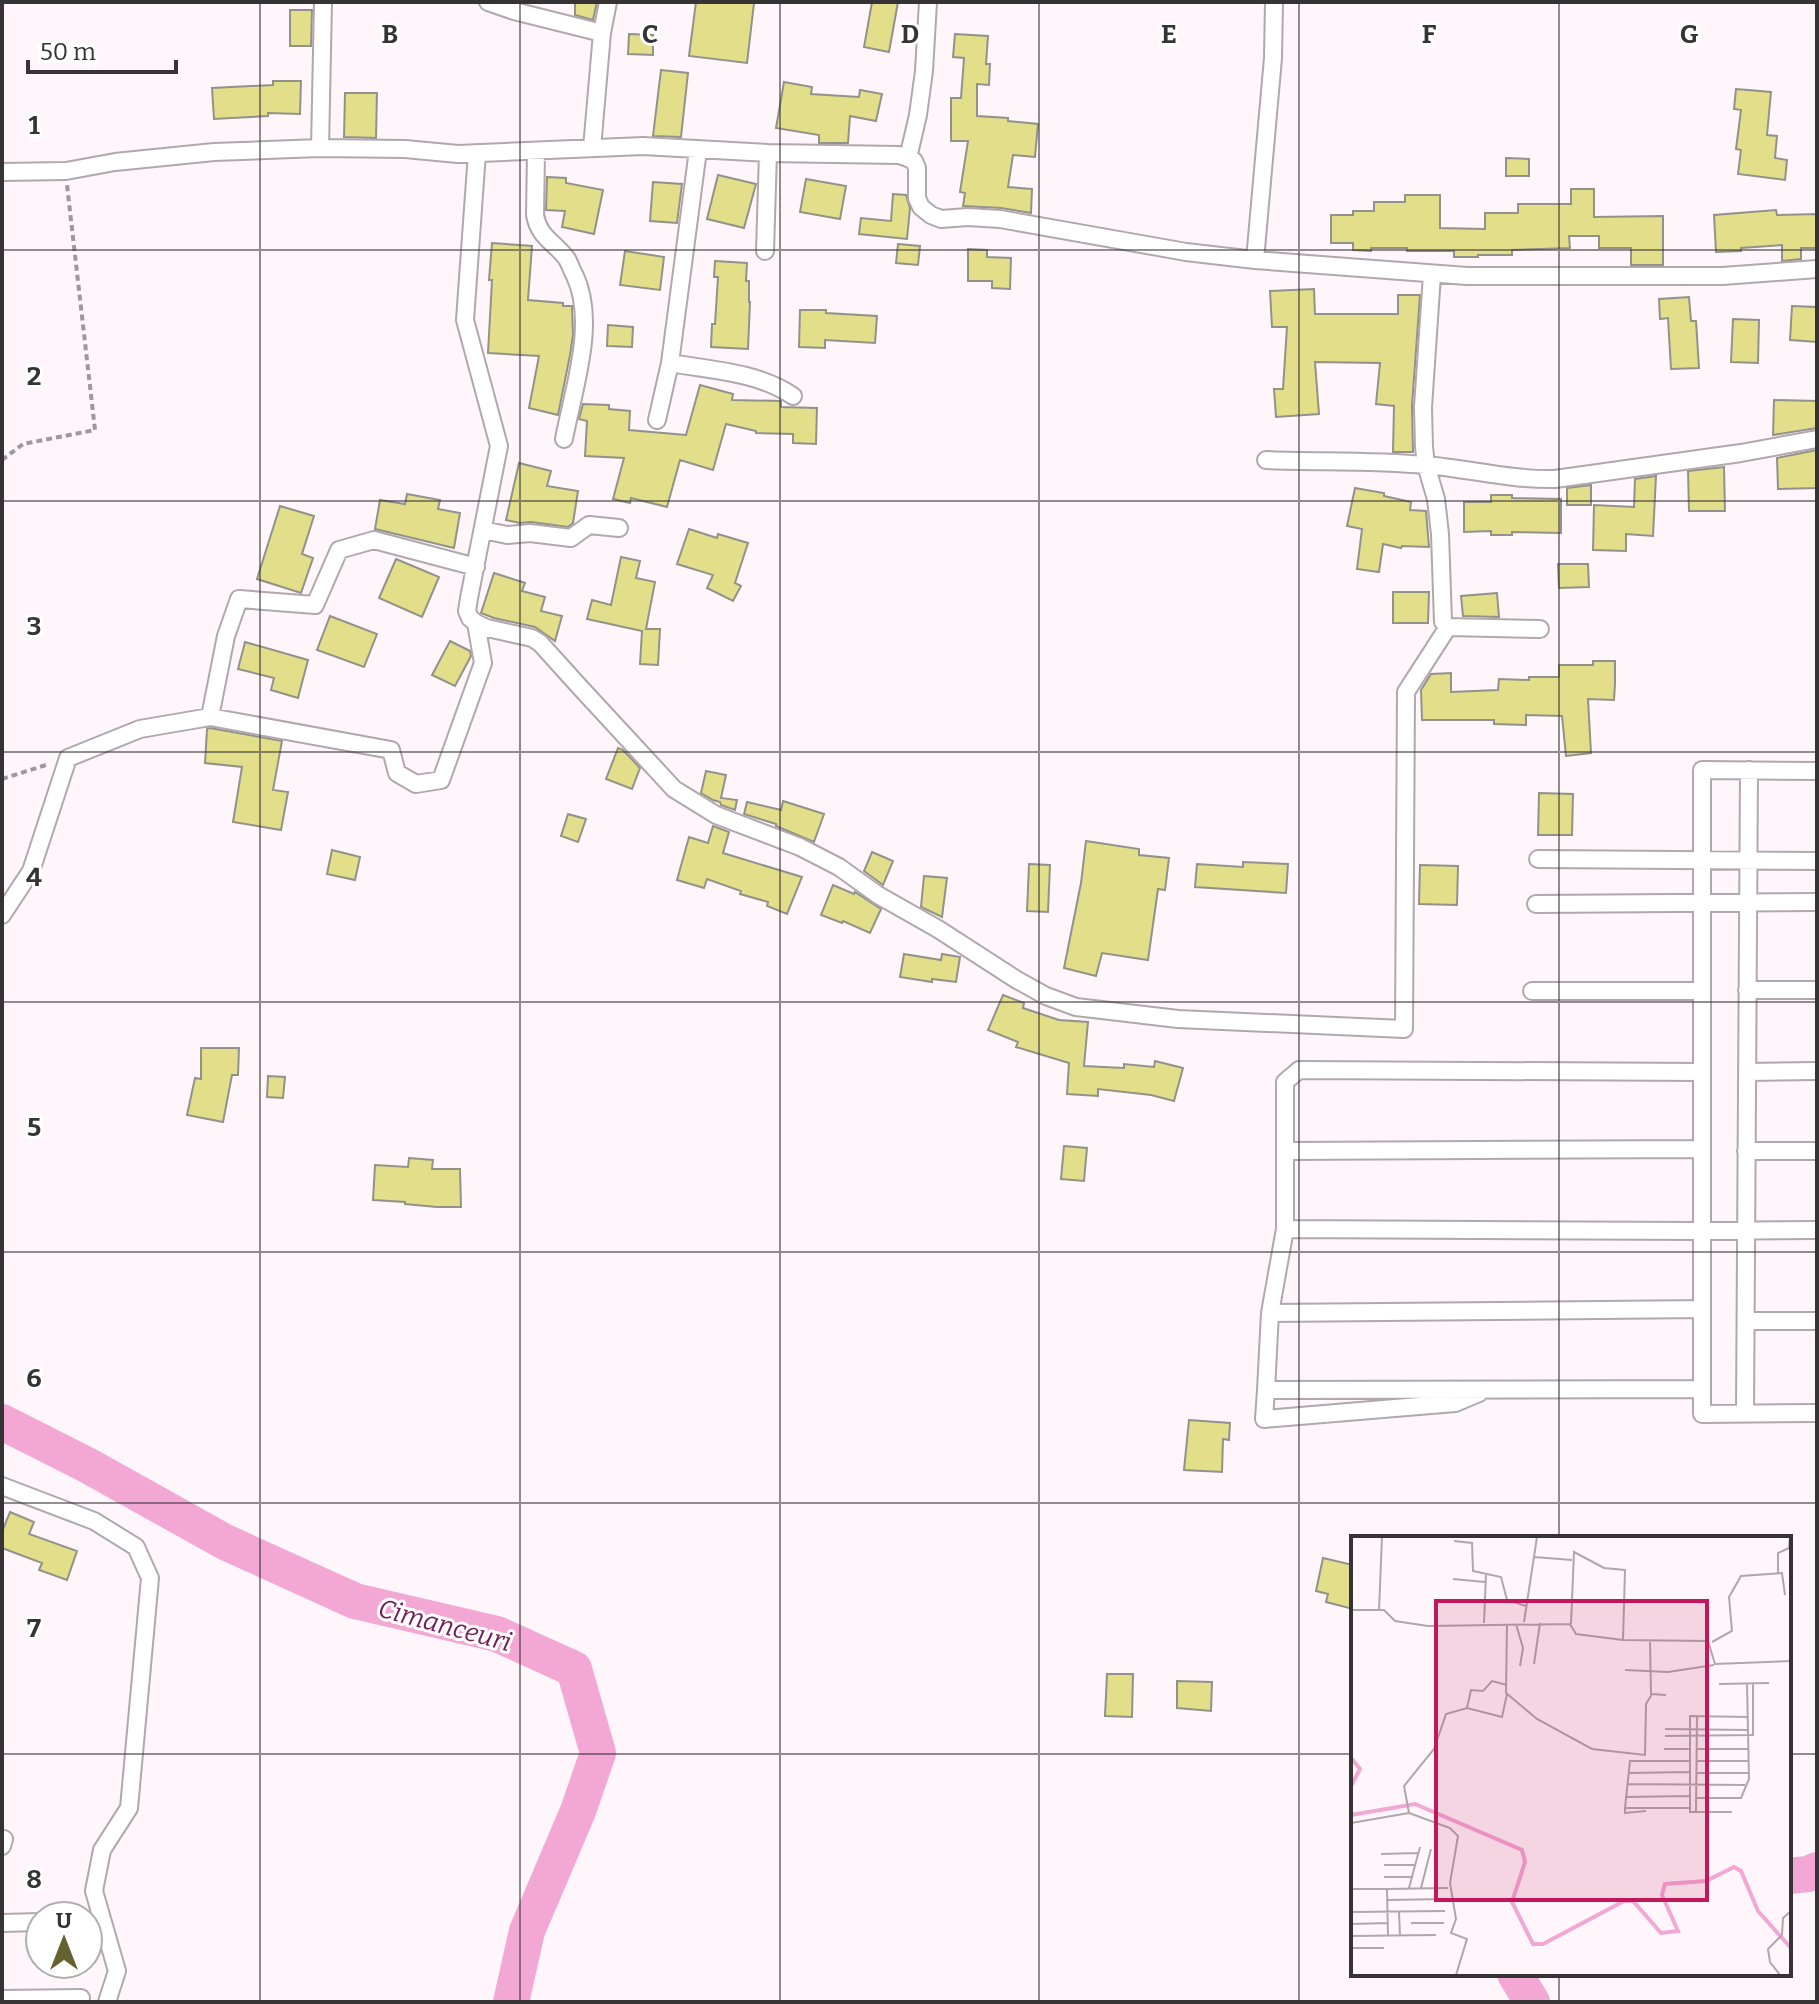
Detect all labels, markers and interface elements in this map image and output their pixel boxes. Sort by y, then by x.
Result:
text: B [382,19,398,50]
text: C [642,19,658,50]
text: D [901,19,919,50]
text: E [1161,19,1177,50]
text: F [1422,19,1437,50]
text: G [1680,19,1699,50]
scale bar [28,24,176,74]
text: 50 m [40,38,96,66]
text: 1 [28,110,40,141]
text: 2 [27,361,41,392]
text: 3 [27,611,41,642]
text: 4 [26,862,42,893]
text: 5 [27,1112,41,1143]
text: 6 [26,1363,42,1394]
inset map [1351,1536,1791,1976]
water label: Cimanceuri [375,1593,515,1658]
text: 7 [27,1613,41,1644]
text: 8 [26,1864,42,1895]
north arrow [24,1900,104,1980]
text: U [56,1907,72,1934]

